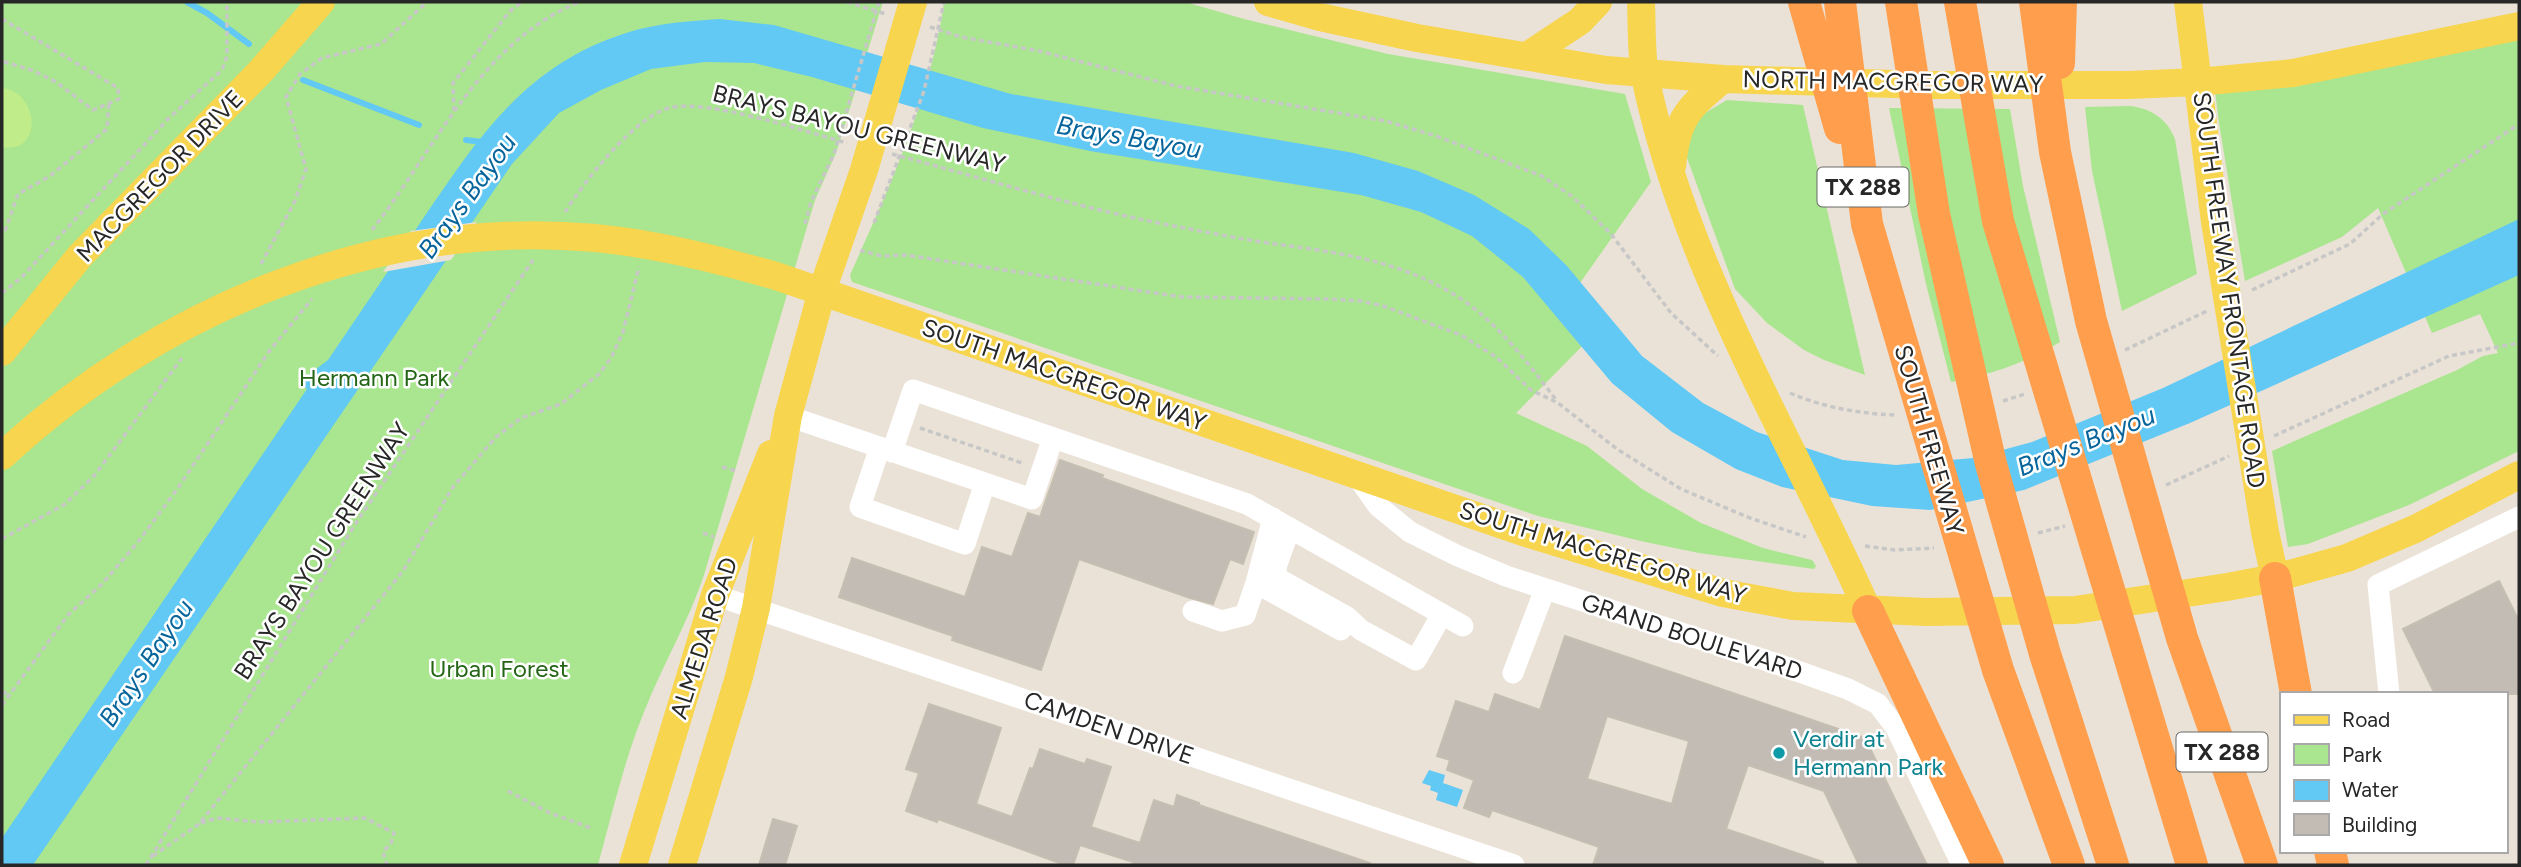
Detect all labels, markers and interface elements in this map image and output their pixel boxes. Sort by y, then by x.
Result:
street label: NORTH MACGREGOR WAY [1742,64,2044,99]
street label: BRAYS BAYOU GREENWAY [710,78,1009,179]
street label: MACGREGOR DRIVE [70,84,249,268]
street label: SOUTH FREEWAY FRONTAGE ROAD [2187,90,2272,490]
water label: Brays Bayou [1054,109,1204,165]
water label: Brays Bayou [411,127,523,265]
road number: TX 288 [1818,168,1909,206]
street label: SOUTH MACGREGOR WAY [918,312,1211,437]
street label: SOUTH FREEWAY [1888,341,1971,539]
park label: Hermann Park [299,363,449,392]
water label: Brays Bayou [2012,399,2160,483]
street label: BRAYS BAYOU GREENWAY [228,416,416,685]
street label: SOUTH MACGREGOR WAY [1456,495,1751,610]
street label: ALMEDA ROAD [664,553,743,722]
street label: GRAND BOULEVARD [1578,587,1806,686]
water label: Brays Bayou [92,593,200,733]
park label: Urban Forest [430,654,569,683]
street label: CAMDEN DRIVE [1020,685,1198,770]
legend [2280,692,2507,853]
text: Road [2342,707,2390,732]
place label: Verdir at Hermann Park [1793,724,1944,781]
road number: TX 288 [2176,732,2268,772]
text: Park [2342,742,2383,767]
marker: Verdir at Hermann Park [1771,745,1787,761]
text: Water [2342,777,2398,802]
text: Building [2342,812,2417,837]

